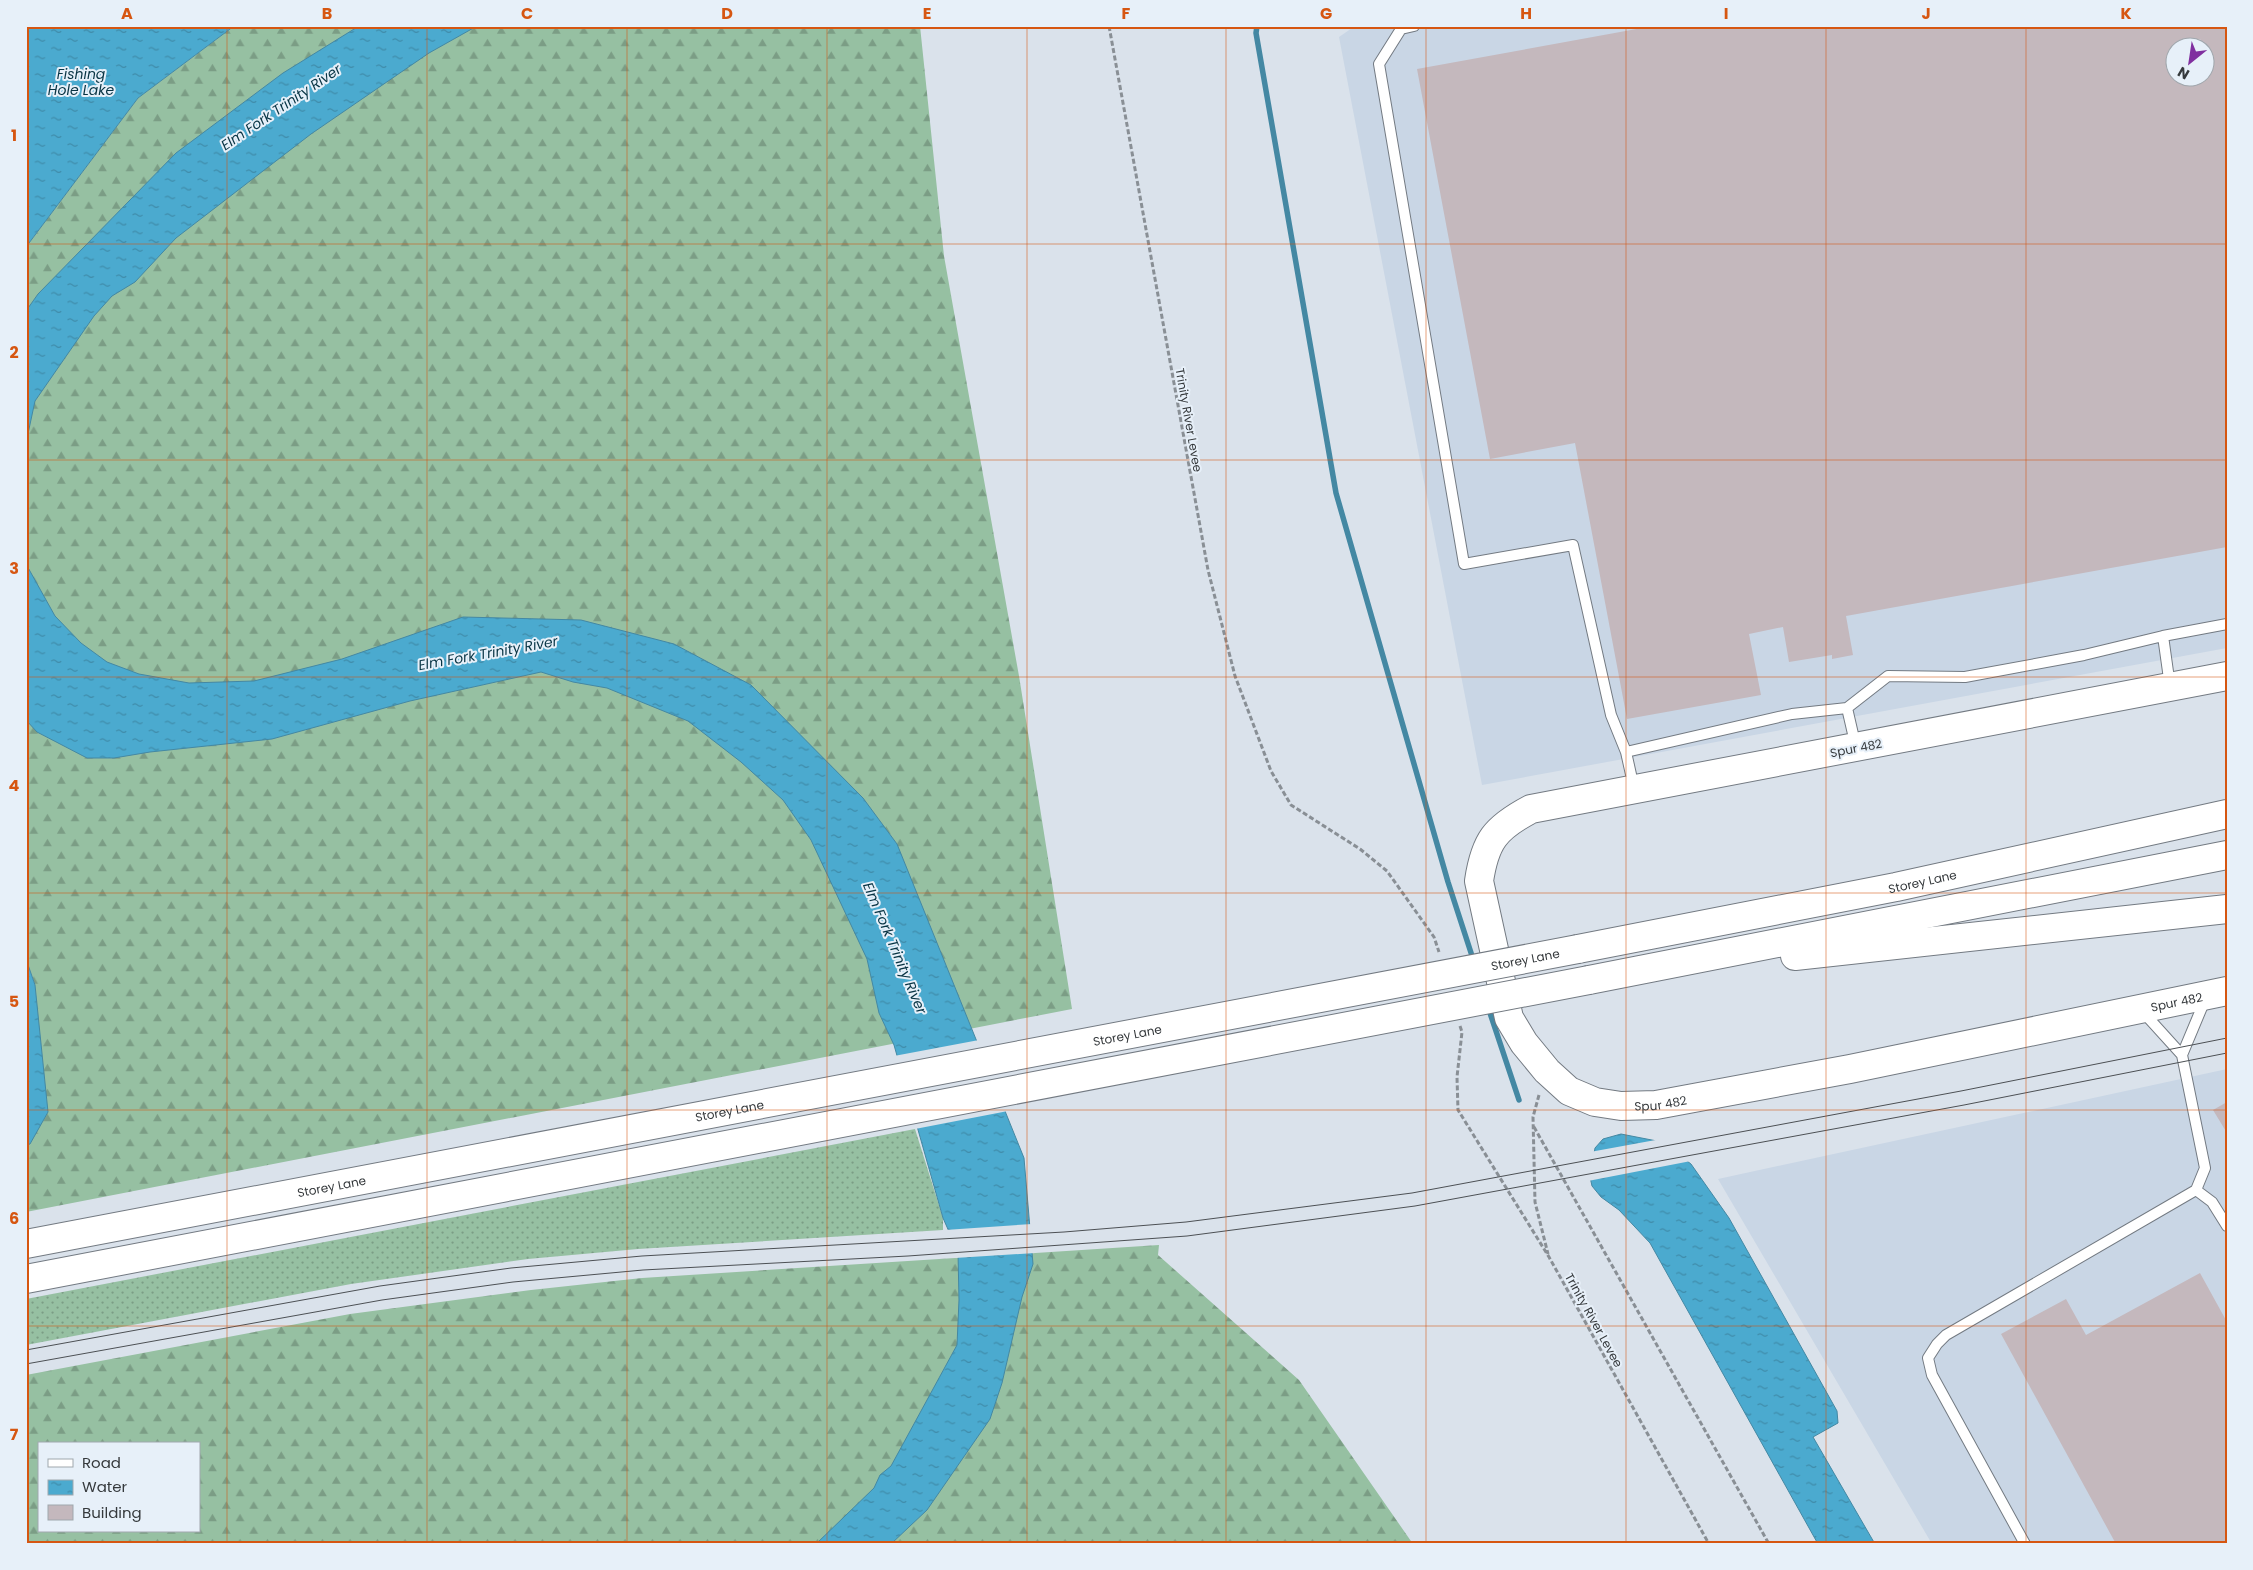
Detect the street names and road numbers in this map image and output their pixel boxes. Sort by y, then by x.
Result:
street label: Trinity River Levee [1171,367,1207,473]
street label: Spur 482 [1829,735,1884,761]
street label: Storey Lane [1887,865,1958,897]
street label: Storey Lane [1489,944,1561,974]
street label: Spur 482 [2149,988,2204,1015]
street label: Storey Lane [1092,1020,1163,1050]
street label: Spur 482 [1634,1091,1688,1114]
street label: Storey Lane [694,1095,765,1125]
street label: Storey Lane [296,1171,367,1201]
street label: Trinity River Levee [1561,1270,1627,1370]

